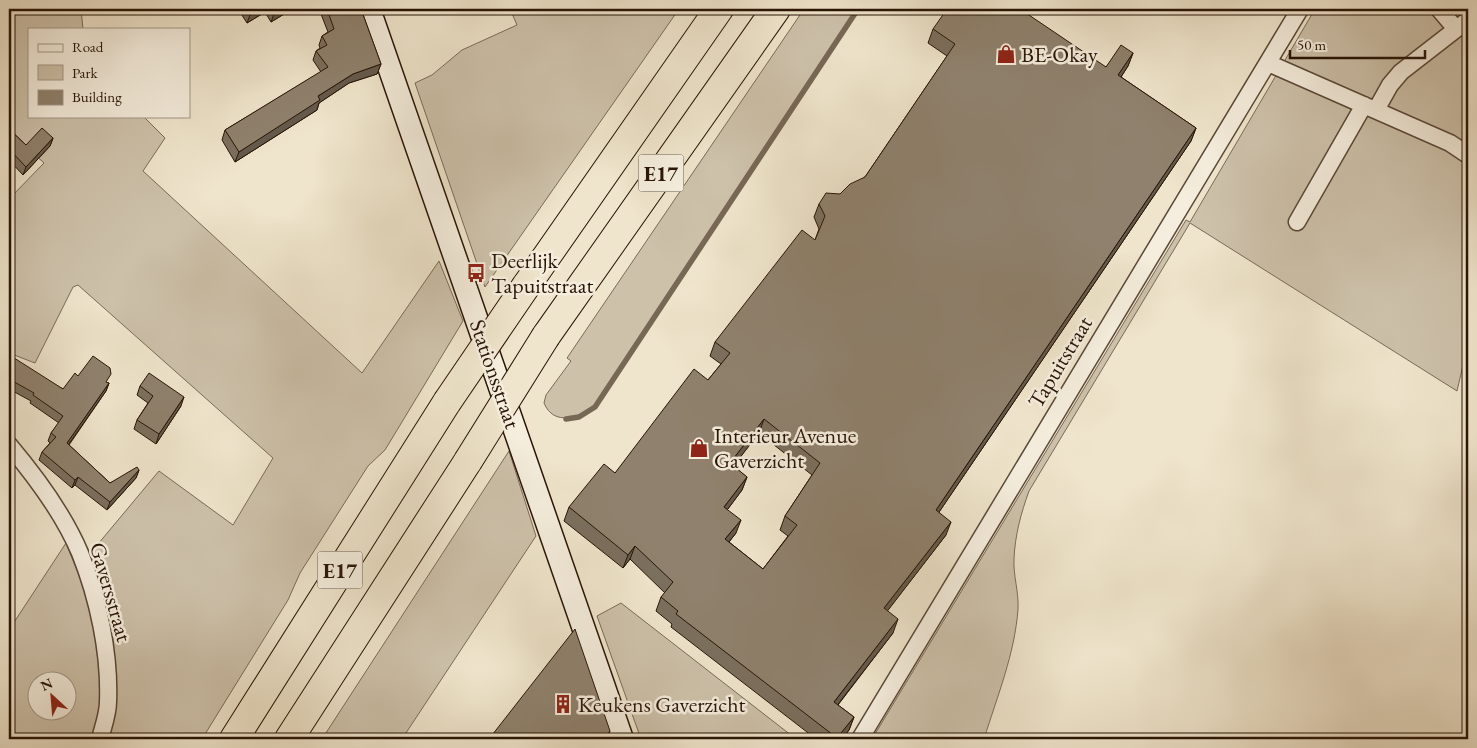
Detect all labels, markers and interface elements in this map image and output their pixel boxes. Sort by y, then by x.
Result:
legend [28,28,190,118]
scale bar [1290,28,1424,60]
text: 50 m [1297,35,1326,54]
text: Road [72,37,104,56]
place label: BE-Okay [1021,40,1098,69]
shop icon: BE-Okay [995,43,1017,65]
text: Park [72,63,99,82]
text: Building [72,87,122,106]
road number: E17 [638,154,684,192]
place label: Deerlijk Tapuitstraat [491,246,593,300]
bus stop icon: Deerlijk Tapuitstraat [465,262,487,284]
street label: Tapuitstraat [1021,311,1099,413]
street label: Stationsstraat [463,316,527,433]
place label: Interieur Avenue Gaverzicht [714,421,857,475]
shop icon: Interieur Avenue Gaverzicht [688,437,710,459]
street label: Gaversstraat [83,539,139,645]
road number: E17 [318,552,362,588]
north arrow [28,670,78,720]
text: N [37,673,56,695]
place label: Keukens Gaverzicht [578,690,746,719]
building icon: Keukens Gaverzicht [552,693,574,715]

